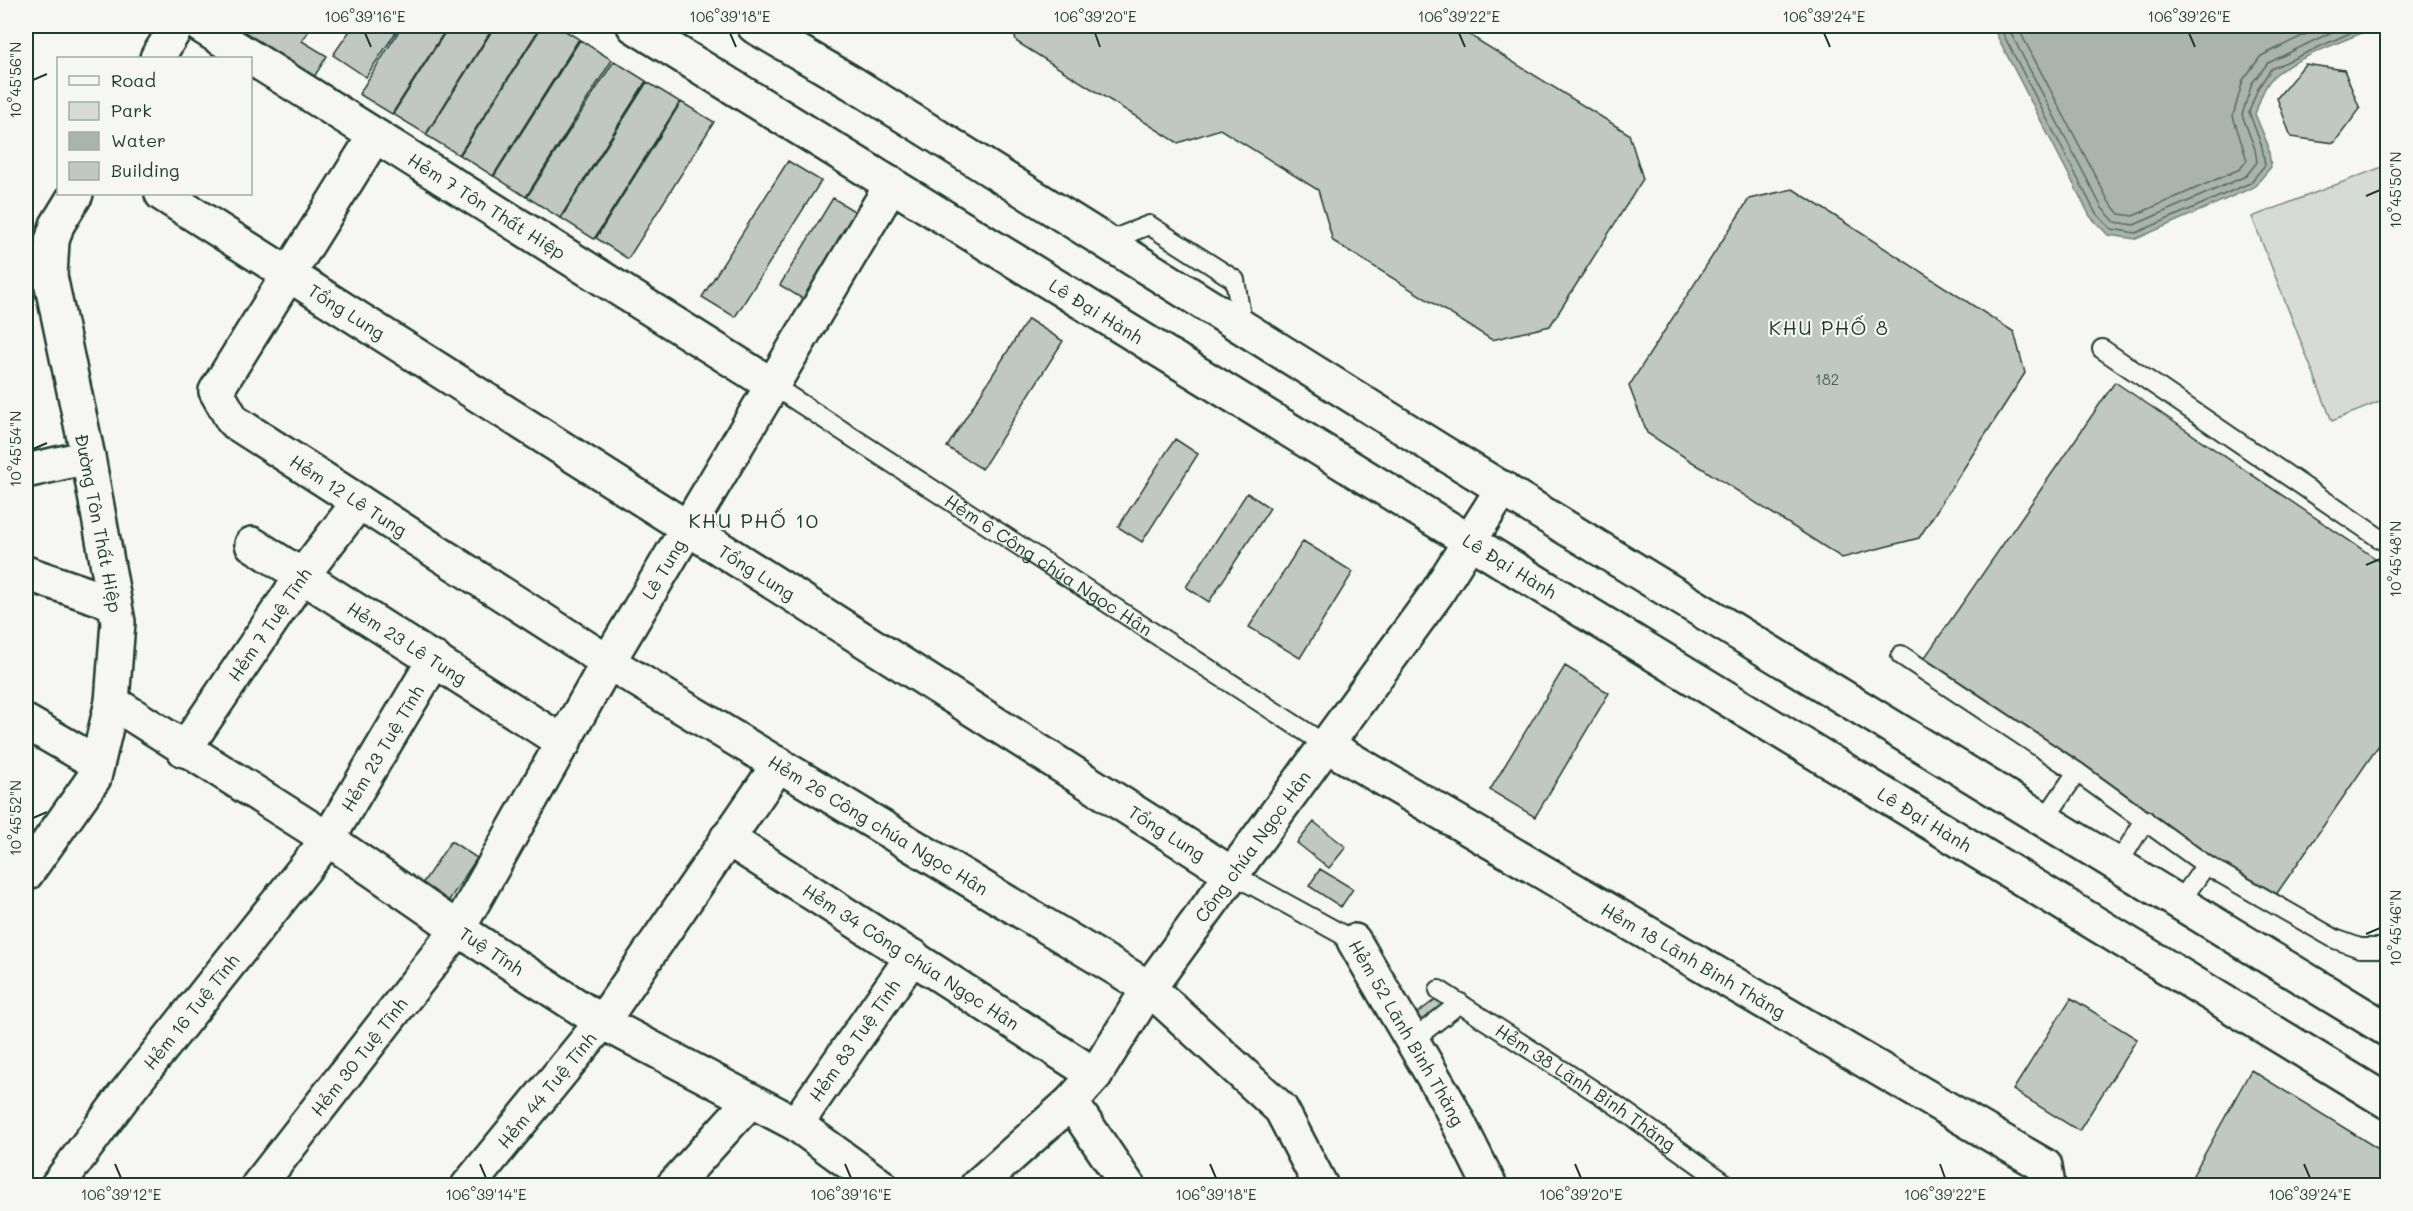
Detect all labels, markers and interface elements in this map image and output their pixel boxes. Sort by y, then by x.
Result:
text: 106°39'16"E [324,6,406,26]
text: 106°39'18"E [689,6,771,26]
text: 106°39'20"E [1053,6,1137,26]
text: 106°39'22"E [1418,6,1501,26]
text: 106°39'24"E [1783,6,1866,26]
text: 106°39'26"E [2147,6,2231,26]
text: 10°45'56"N [5,42,25,118]
legend [57,57,252,195]
text: Road [111,68,156,92]
text: Park [111,98,152,122]
text: Water [111,128,166,152]
street label: Hẻm 7 Tôn Thất Hiệp [404,147,571,265]
text: 10°45'50"N [2385,152,2405,228]
text: Building [111,158,179,182]
street label: Lê Đại Hành [1045,273,1148,349]
street label: Tổng Lung [304,278,390,345]
district label: KHU PHỐ 8 [1769,314,1889,340]
house number: 182 [1815,369,1839,389]
text: 10°45'54"N [5,411,25,487]
street label: Đường Tôn Thất Hiệp [70,431,128,615]
street label: Hẻm 12 Lê Tung [285,449,412,542]
street label: Hẻm 6 Công chúa Ngọc Hân [940,489,1157,641]
district label: KHU PHỐ 10 [688,507,820,533]
text: 10°45'48"N [2385,521,2405,597]
street label: Lê Đại Hành [1458,528,1561,604]
street label: Lê Tung [636,534,691,604]
street label: Tổng Lung [714,539,800,606]
street label: Hẻm 7 Tuệ Tĩnh [222,562,316,686]
street label: Hẻm 23 Lê Tung [343,596,471,690]
street label: Hẻm 23 Tuệ Tĩnh [335,681,429,816]
street label: Hẻm 26 Công chúa Ngọc Hân [764,749,993,900]
street label: Công chúa Ngọc Hân [1189,766,1316,927]
text: 10°45'52"N [5,780,25,856]
street label: Lê Đại Hành [1873,781,1976,857]
street label: Tổng Lung [1124,799,1210,866]
street label: Hẻm 34 Công chúa Ngọc Hân [798,878,1024,1035]
text: 10°45'46"N [2385,890,2405,966]
street label: Hẻm 18 Lãnh Binh Thăng [1597,897,1790,1024]
street label: Tuệ Tĩnh [455,921,529,981]
street label: Hẻm 52 Lãnh Binh Thăng [1344,935,1470,1130]
street label: Hẻm 16 Tuệ Tĩnh [138,949,244,1074]
street label: Hẻm 83 Tuệ Tĩnh [803,974,905,1106]
street label: Hẻm 30 Tuệ Tĩnh [305,992,412,1121]
street label: Hẻm 38 Lãnh Binh Thăng [1491,1018,1681,1156]
street label: Hẻm 44 Tuệ Tĩnh [492,1027,601,1153]
text: 106°39'12"E [81,1184,162,1204]
text: 106°39'14"E [445,1184,527,1204]
text: 106°39'16"E [810,1184,892,1204]
text: 106°39'18"E [1175,1184,1257,1204]
text: 106°39'20"E [1539,1184,1623,1204]
text: 106°39'22"E [1904,1184,1987,1204]
text: 106°39'24"E [2269,1184,2352,1204]

